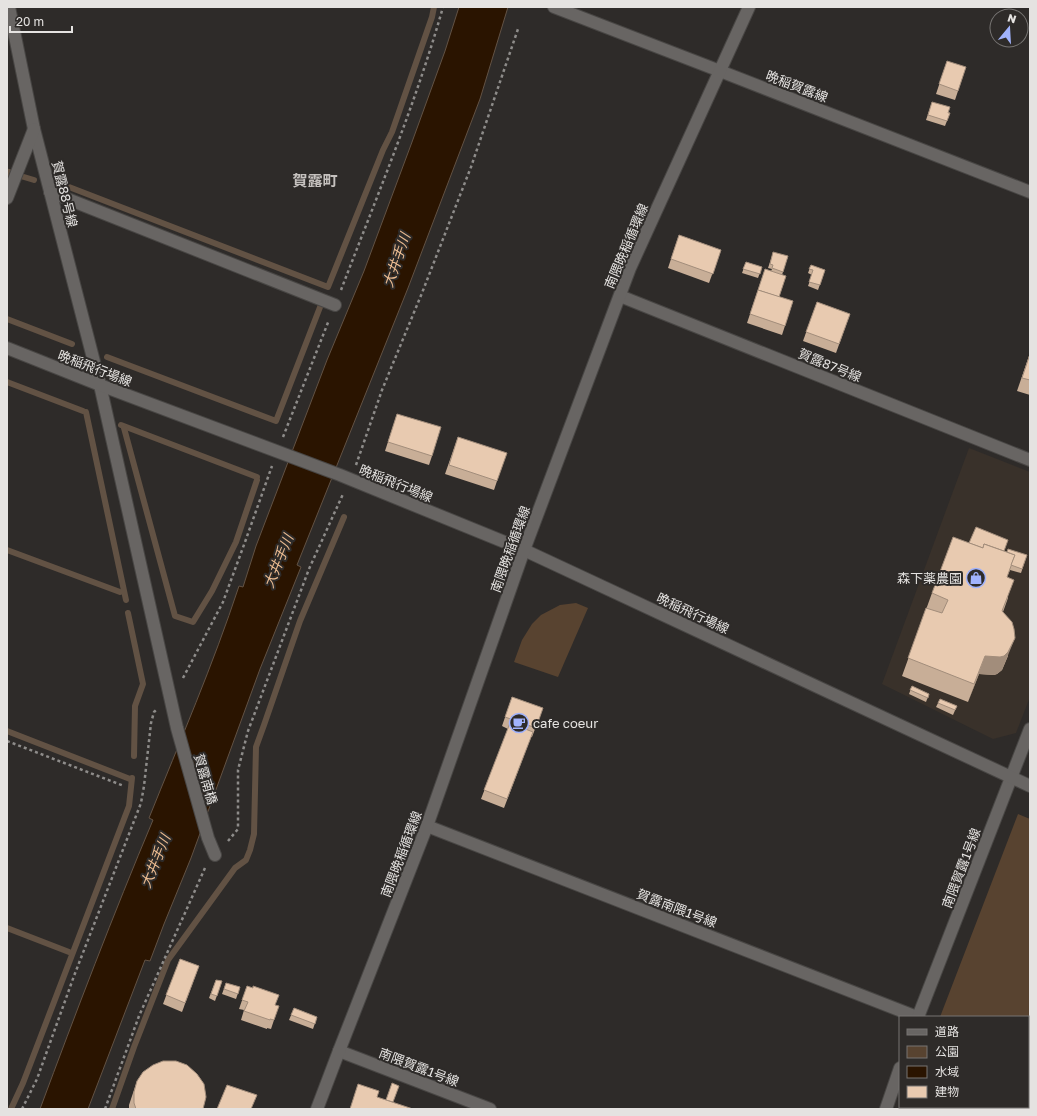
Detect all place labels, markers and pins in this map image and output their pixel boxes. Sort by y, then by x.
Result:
shop icon: 森下薬農園 [965,567,987,589]
place label: 森下薬農園 [897,570,962,586]
cafe icon: cafe coeur [508,712,530,734]
place label: cafe coeur [533,715,598,731]

